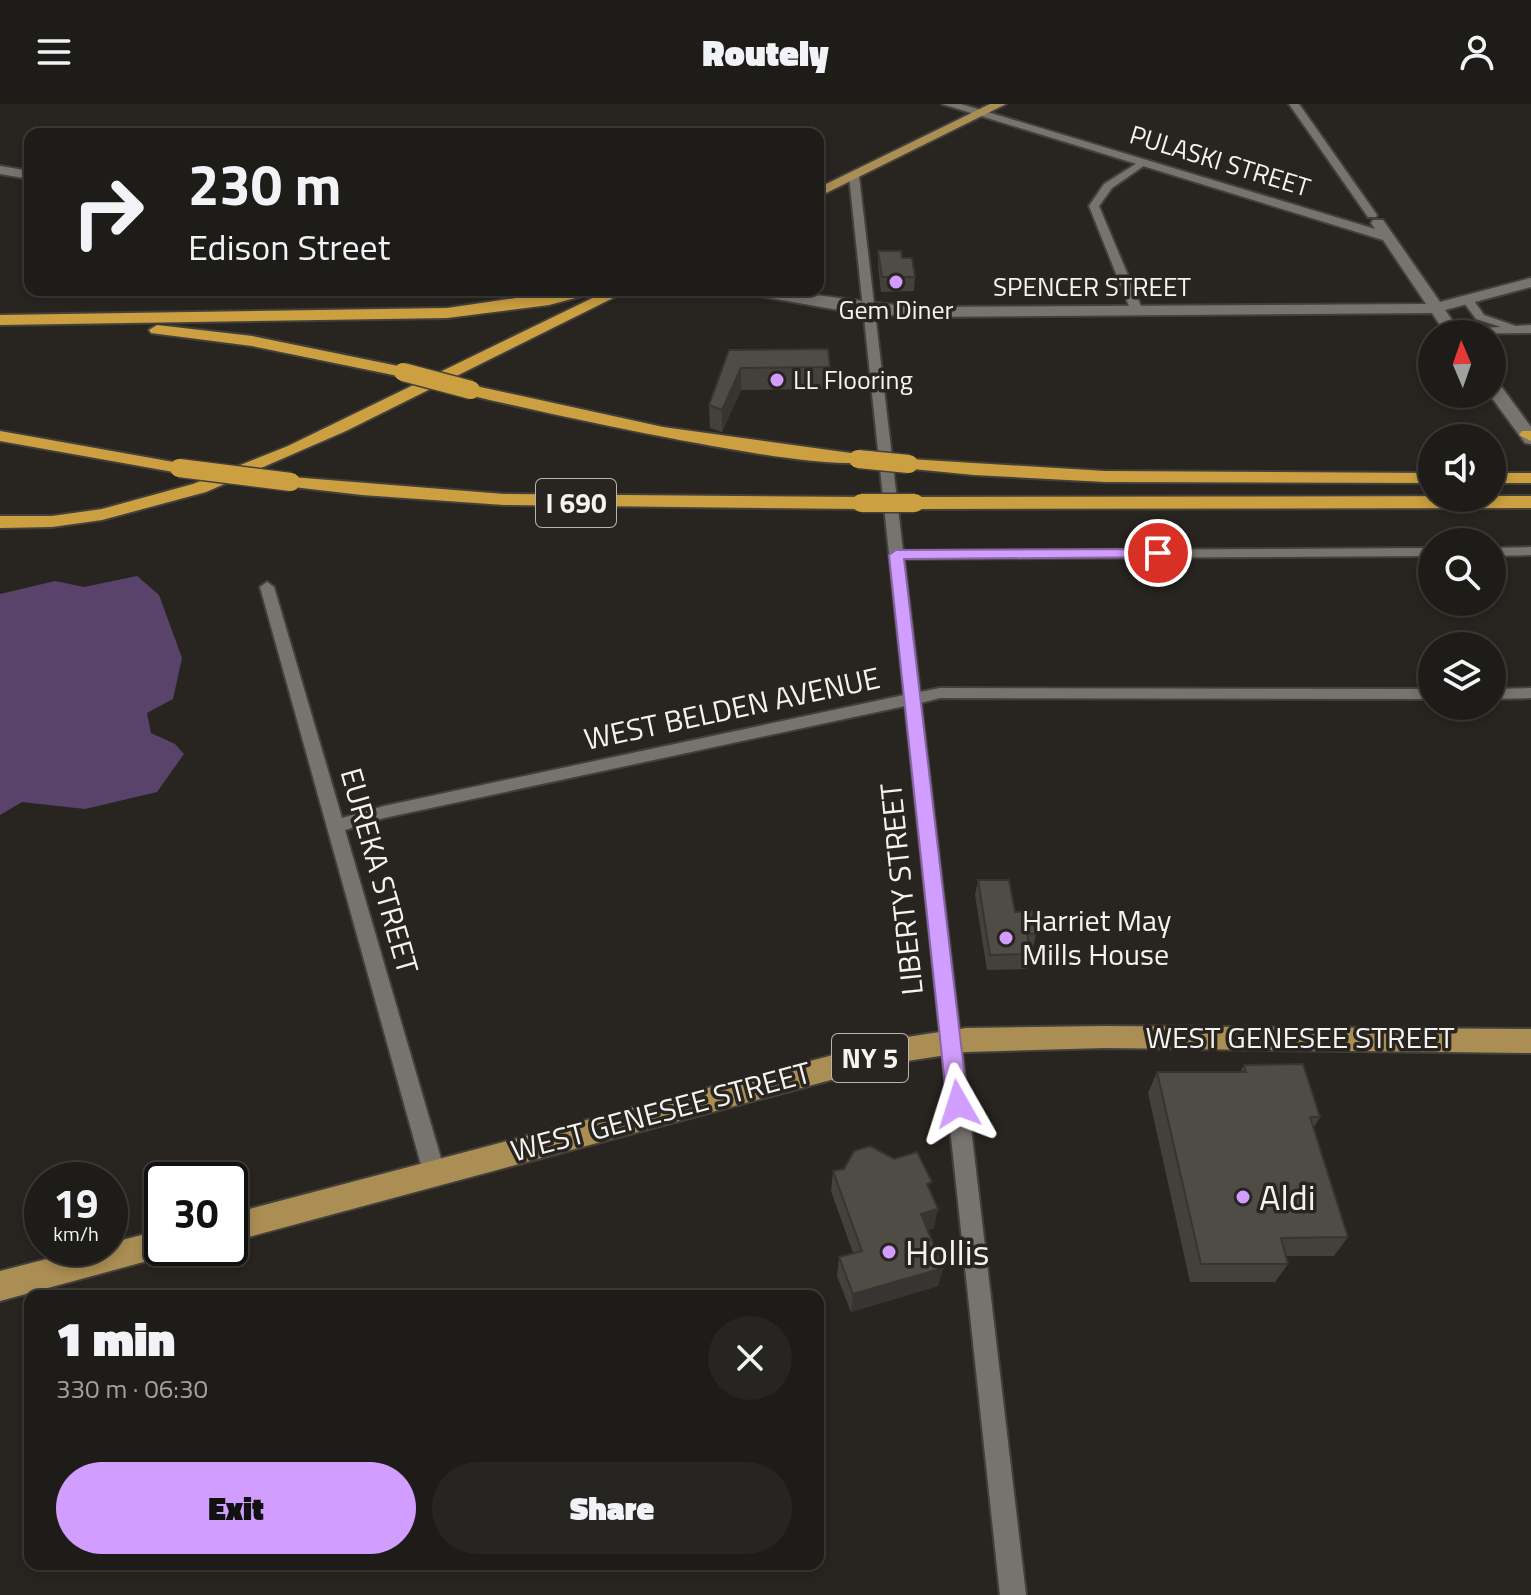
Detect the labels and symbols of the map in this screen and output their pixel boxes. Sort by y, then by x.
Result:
street label: PULASKI STREET [1125,115,1316,207]
street label: SPENCER STREET [993,267,1191,306]
marker: Gem Diner [887,273,905,291]
place label: Gem Diner [838,290,954,329]
north arrow [1418,320,1506,408]
place label: LL Flooring [793,360,913,399]
marker: LL Flooring [768,371,786,389]
road number: I 690 [536,479,616,527]
pin [1124,519,1192,587]
street label: WEST BELDEN AVENUE [580,654,884,762]
street label: EUREKA STREET [329,762,431,979]
street label: LIBERTY STREET [867,781,935,997]
place label: Harriet May Mills House [1022,897,1171,977]
marker: Harriet May Mills House [997,929,1015,947]
street label: WEST GENESEE STREET [1145,1014,1455,1060]
road number: NY 5 [832,1034,908,1082]
street label: WEST GENESEE STREET [506,1049,816,1173]
position arrow [916,1062,1000,1146]
speed limit sign: 30 [144,1162,248,1266]
place label: Aldi [1259,1169,1316,1224]
marker: Aldi [1234,1188,1252,1206]
place label: Hollis [905,1224,989,1279]
marker: Hollis [880,1243,898,1261]

